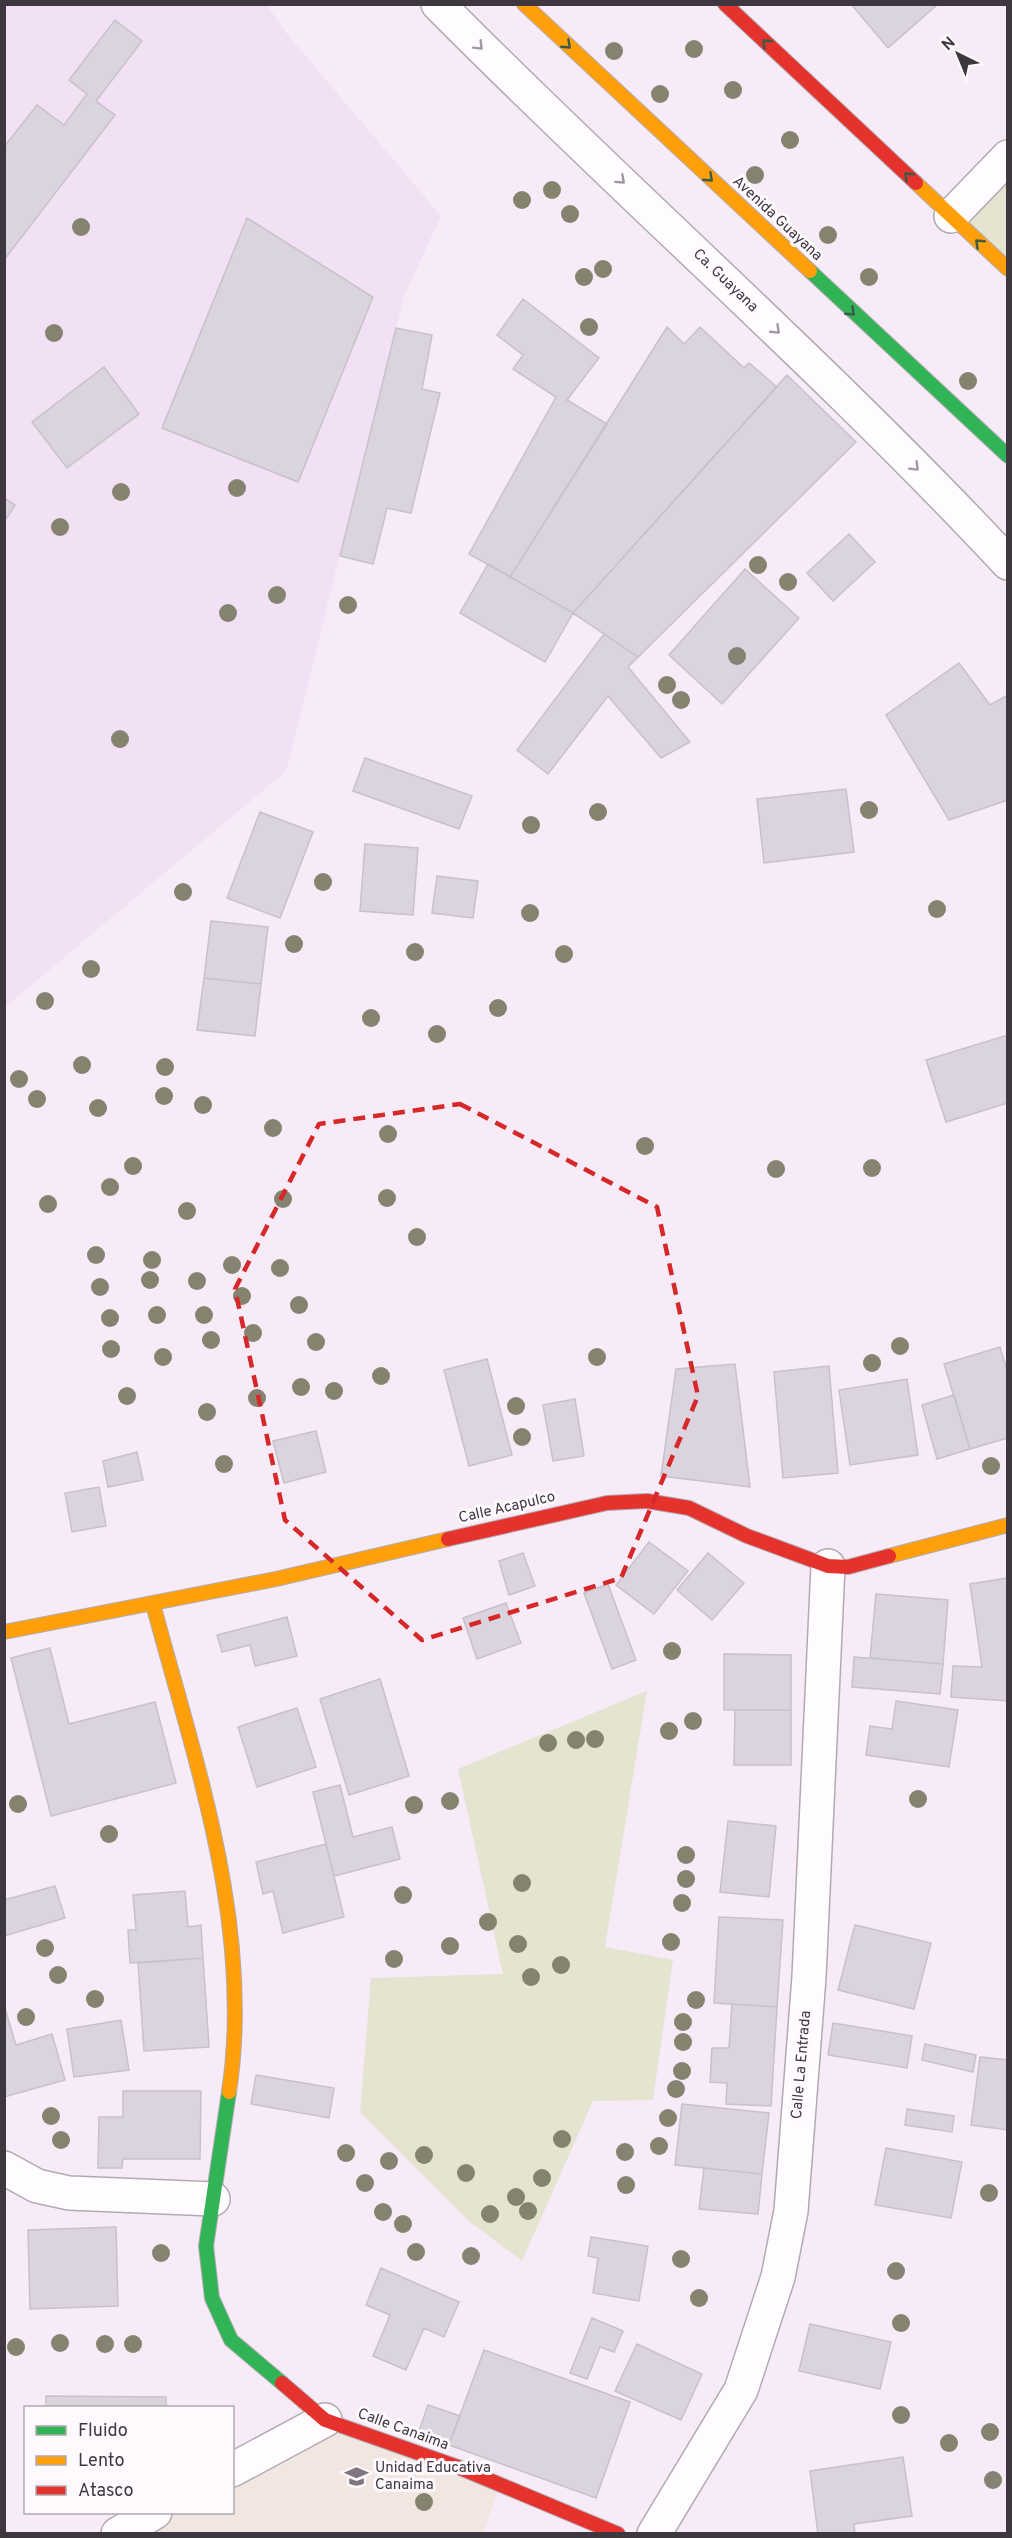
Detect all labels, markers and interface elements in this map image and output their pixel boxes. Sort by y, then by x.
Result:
north arrow [928,24,988,84]
text: N [938,33,960,56]
one-way arrow [559,37,570,48]
one-way arrow [473,39,483,50]
one-way arrow [762,39,773,50]
one-way arrow [702,171,713,182]
street label: Avenida Guayana [728,172,826,266]
one-way arrow [904,172,915,183]
one-way arrow [614,173,624,184]
one-way arrow [975,239,986,250]
street label: Ca. Guayana [688,245,762,317]
one-way arrow [844,304,855,315]
one-way arrow [769,323,780,334]
one-way arrow [908,459,919,470]
street label: Calle Acapulco [457,1488,557,1528]
street label: Calle La Entrada [788,2010,816,2120]
street label: Calle Canaima [355,2405,451,2455]
legend [24,2406,234,2514]
text: Fluido [78,2420,128,2443]
text: Lento [78,2450,124,2473]
place label: Unidad Educativa Canaima [375,2459,491,2495]
school or university icon: Unidad Educativa Canaima [344,2464,370,2490]
text: Atasco [78,2480,134,2503]

